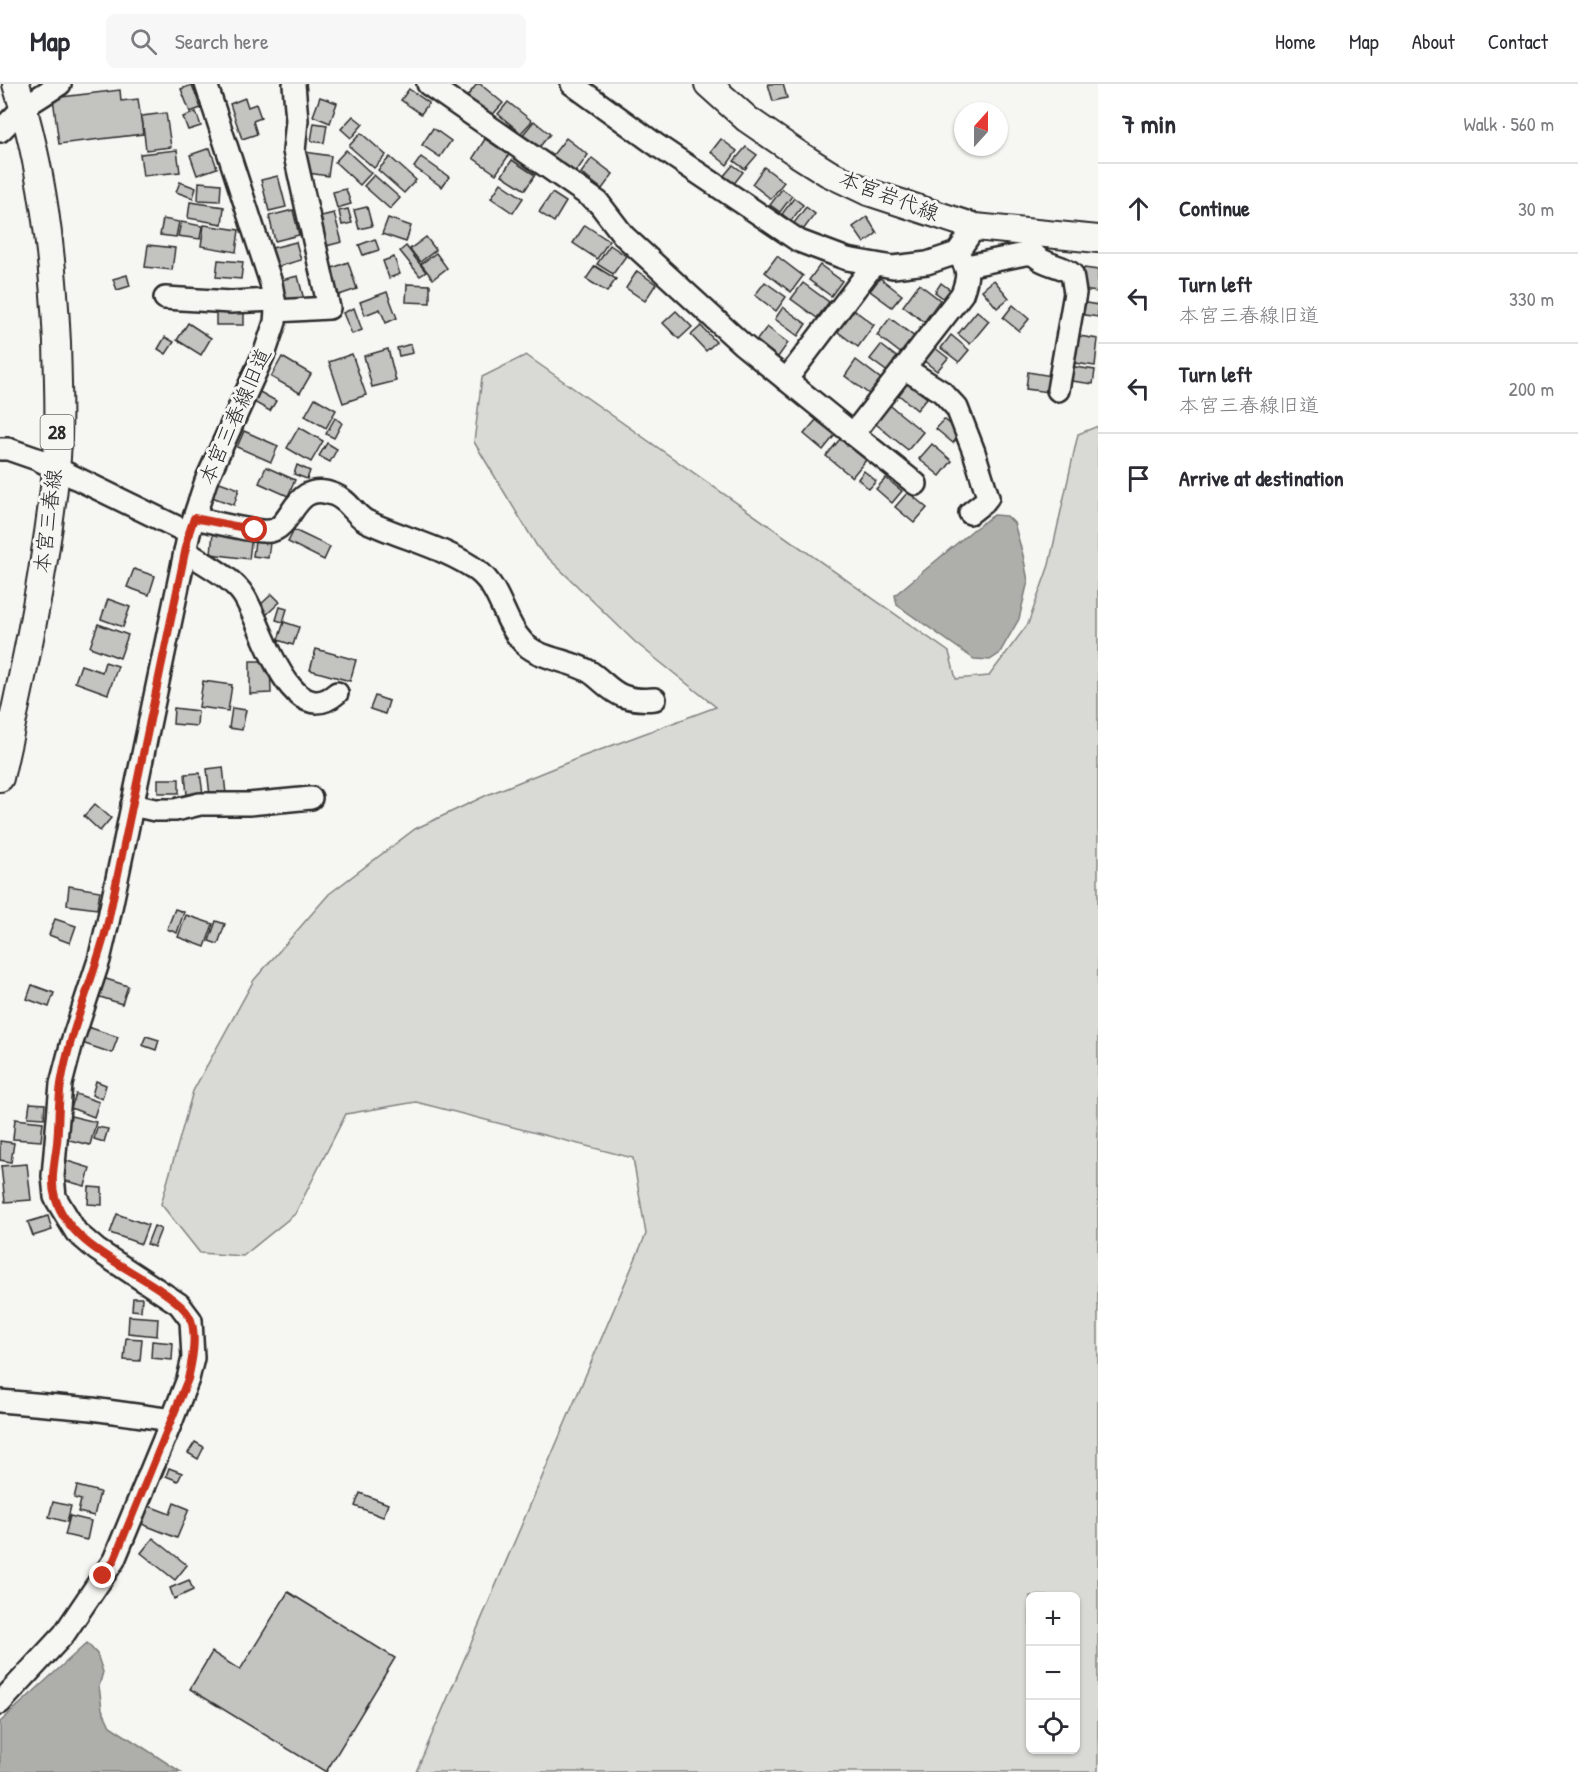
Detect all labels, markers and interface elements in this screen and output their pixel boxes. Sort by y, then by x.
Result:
search box [106,14,526,68]
text: Map [30,22,70,60]
icon: search [127,25,160,58]
text: Search here [175,26,269,56]
text: Home [1275,27,1316,56]
text: Map [1349,27,1379,56]
text: About [1412,27,1455,56]
text: Contact [1488,27,1548,56]
north arrow [954,102,1008,156]
text: 7 min [1122,106,1176,141]
text: Walk · 560 m [1463,110,1554,137]
street label: 本宮岩代線 [835,163,943,228]
icon: ahead [1122,192,1155,225]
text: Continue [1179,193,1250,223]
text: 30 m [1518,195,1554,222]
text: Turn left [1179,269,1252,299]
icon: left [1122,282,1155,315]
text: 330 m [1509,285,1554,312]
text: 本宮三春線旧道 [1179,301,1319,328]
street label: 本宮三春線旧道 [191,343,278,489]
text: Turn left [1179,359,1252,389]
icon: left [1122,372,1155,405]
text: 200 m [1509,375,1554,402]
text: 本宮三春線旧道 [1179,391,1319,418]
road number: 28 [40,415,74,449]
icon: arrive [1122,462,1155,495]
text: Arrive at destination [1179,463,1344,493]
street label: 本宮三春線 [27,467,68,575]
route start [241,516,267,542]
route end [89,1562,115,1588]
map controls [1026,1592,1080,1754]
button: + [1026,1592,1080,1646]
button: − [1026,1646,1080,1700]
button: locate [1026,1700,1080,1754]

